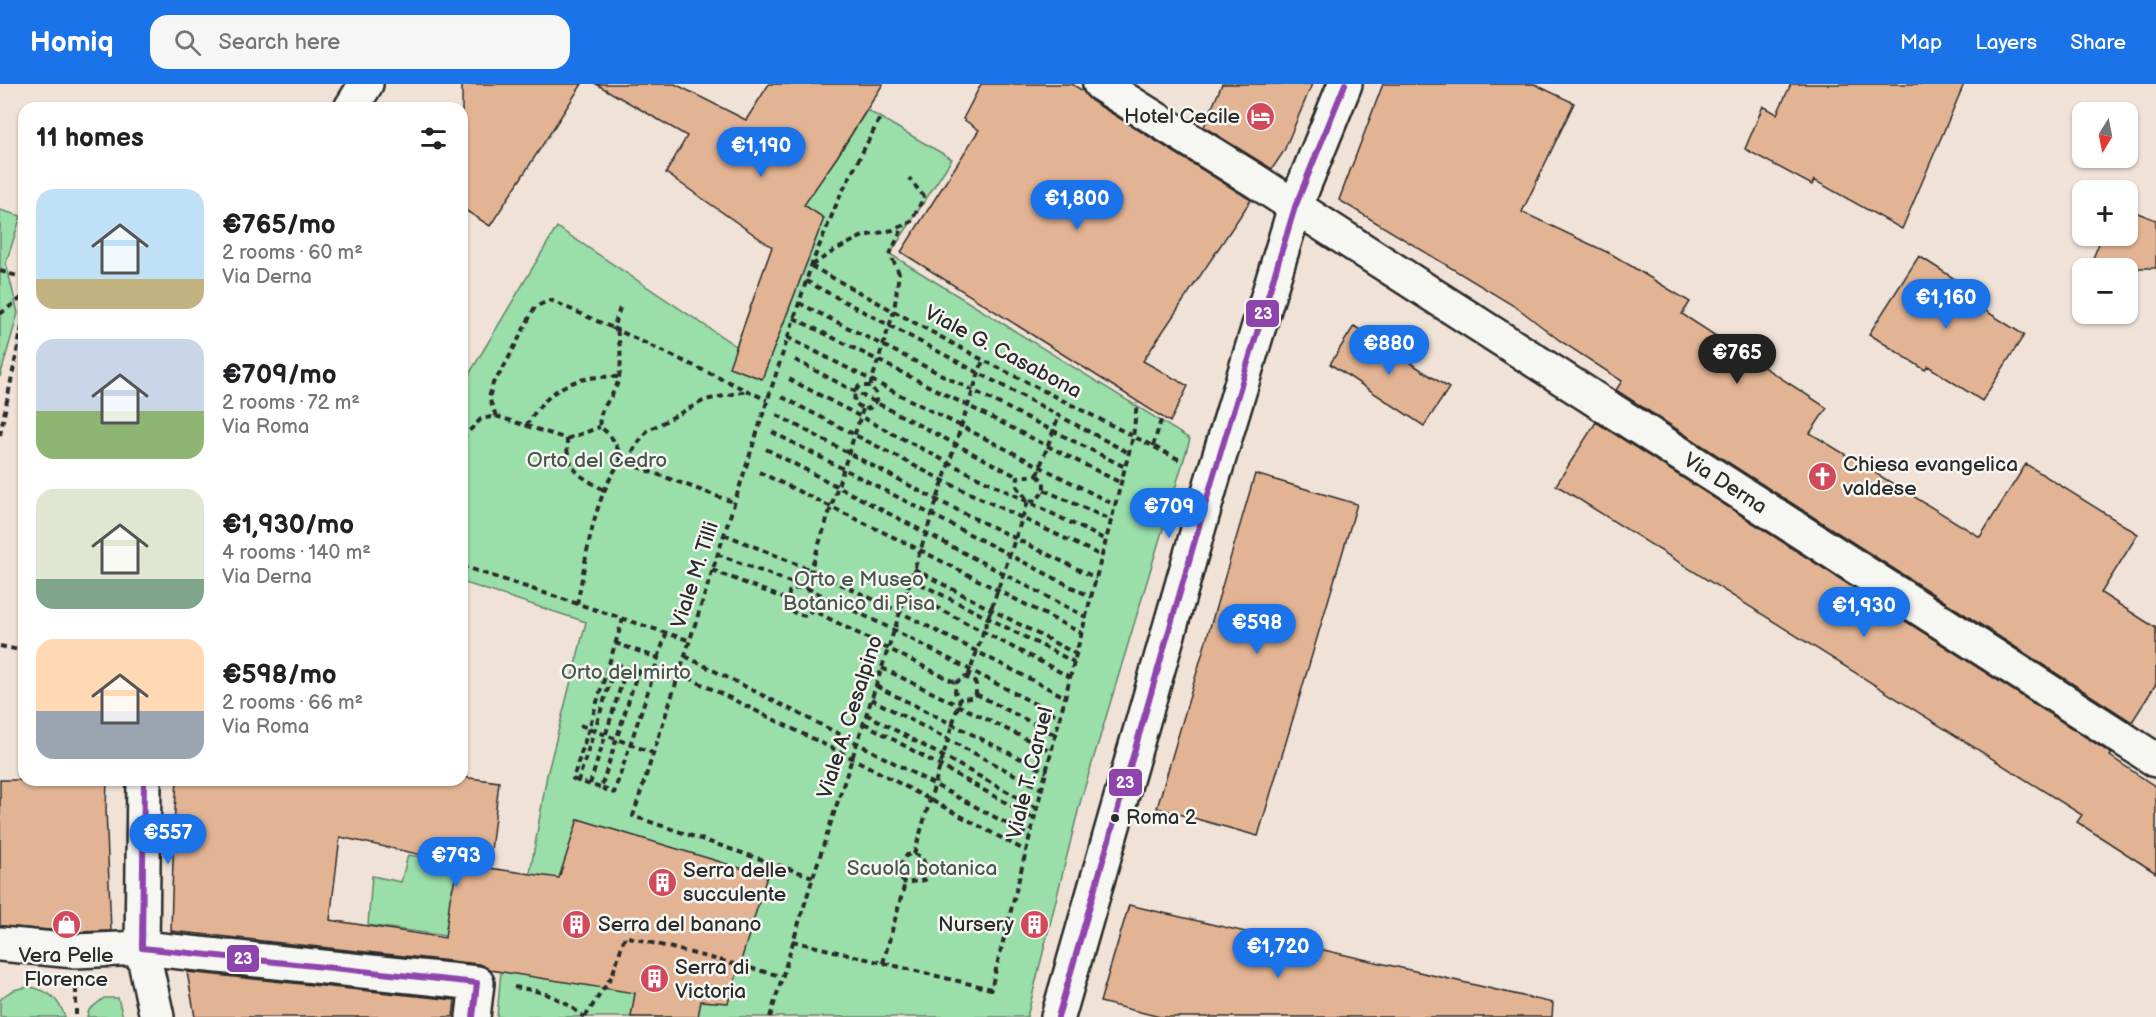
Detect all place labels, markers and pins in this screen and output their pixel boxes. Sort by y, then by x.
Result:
hotel icon: Hotel Cecile [1245,100,1277,132]
place label: Hotel Cecile [1124,104,1240,129]
pin: €1,190 [712,127,810,178]
pin: €1,800 [1028,180,1126,231]
pin: €1,160 [1897,279,1995,330]
pin: €880 [1353,325,1425,376]
pin: €765 [1701,334,1773,385]
place label: Chiesa evangelica valdese [1842,452,2018,501]
church icon: Chiesa evangelica valdese [1806,460,1838,492]
pin: €709 [1133,488,1205,539]
pin: €1,930 [1815,587,1913,638]
pin: €598 [1221,604,1293,655]
place label: Roma 2 [1126,806,1197,830]
marker: Roma 2 [1109,812,1121,824]
pin: €557 [132,814,204,865]
pin: €793 [420,837,492,888]
place label: Serra delle succulente [683,858,787,907]
building icon: Serra delle succulente [646,866,678,898]
shop icon: Vera Pelle Florence [50,908,82,940]
building icon: Serra del banano [561,908,593,940]
building icon: Nursery [1019,908,1051,940]
place label: Serra del banano [598,912,762,937]
place label: Nursery [938,912,1015,937]
pin: €1,720 [1229,928,1327,979]
place label: Vera Pelle Florence [18,943,114,992]
place label: Serra di Victoria [675,955,749,1004]
building icon: Serra di Victoria [638,963,670,995]

